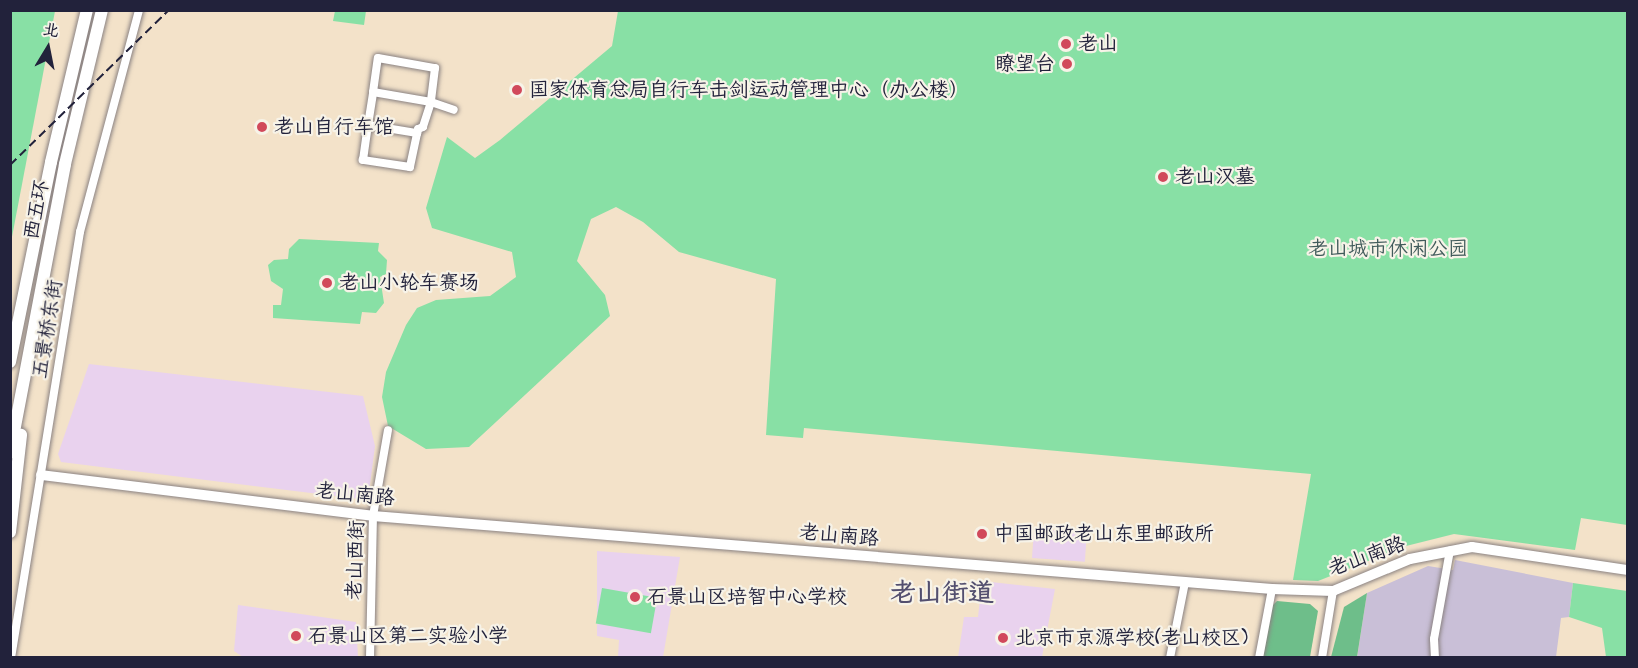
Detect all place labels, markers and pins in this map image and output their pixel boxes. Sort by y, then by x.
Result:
place label: 老山 [1078,32,1118,56]
marker: 老山 [1059,37,1073,51]
place label: 瞭望台 [995,52,1055,76]
marker: 瞭望台 [1060,57,1074,71]
place label: 国家体育总局自行车击剑运动管理中心（办公楼） [529,78,969,102]
marker: 国家体育总局自行车击剑运动管理中心（办公楼） [510,83,524,97]
place label: 老山自行车馆 [274,115,394,139]
marker: 老山自行车馆 [255,120,269,134]
place label: 老山汉墓 [1175,165,1255,189]
marker: 老山汉墓 [1156,170,1170,184]
place label: 老山小轮车赛场 [339,271,479,295]
marker: 老山小轮车赛场 [320,276,334,290]
place label: 中国邮政老山东里邮政所 [994,522,1214,546]
marker: 中国邮政老山东里邮政所 [975,527,989,541]
place label: 石景山区培智中心学校 [647,585,847,609]
marker: 石景山区培智中心学校 [628,590,642,604]
place label: 石景山区第二实验小学 [308,624,508,648]
place label: 北京市京源学校(老山校区) [1015,626,1248,650]
marker: 石景山区第二实验小学 [289,629,303,643]
marker: 北京市京源学校(老山校区) [996,631,1010,645]

